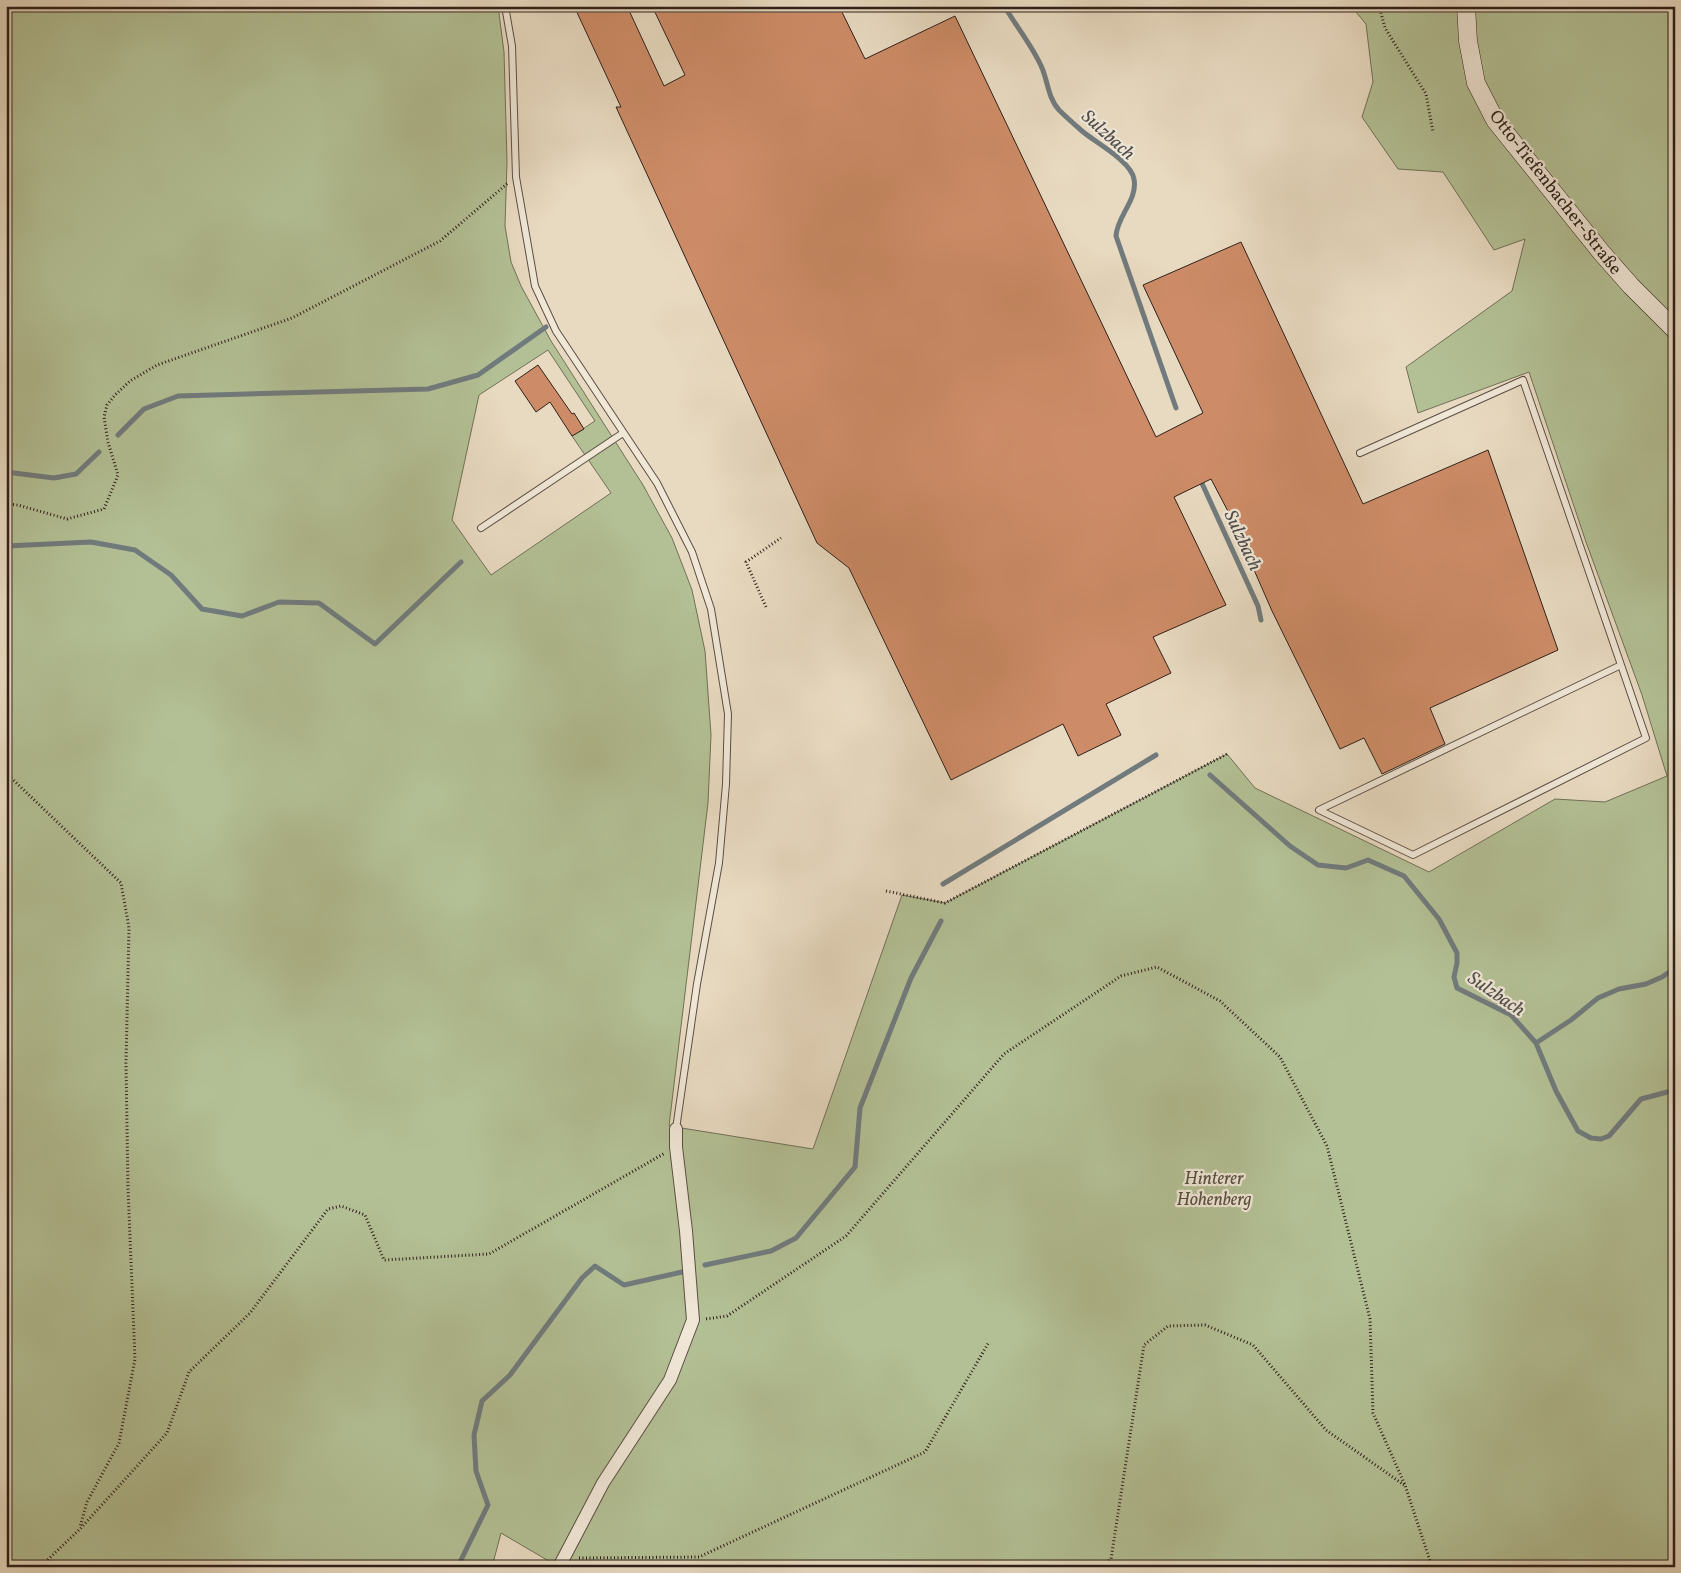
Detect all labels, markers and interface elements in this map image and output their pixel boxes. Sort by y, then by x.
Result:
water label: Sulzbach [1075,104,1140,167]
street label: Otto-Tiefenbacher-Straße [1482,105,1627,281]
water label: Sulzbach [1217,506,1268,575]
water label: Sulzbach [1462,966,1530,1023]
park label: Hinterer Hohenberg [1176,1167,1252,1213]

